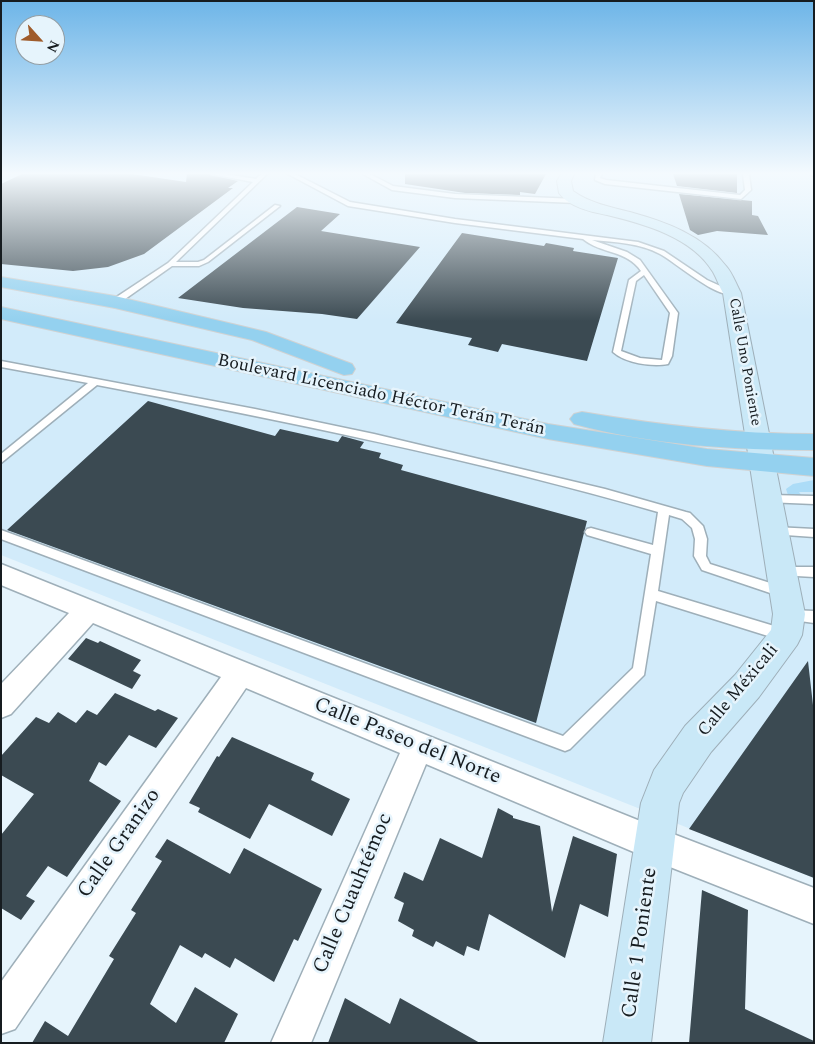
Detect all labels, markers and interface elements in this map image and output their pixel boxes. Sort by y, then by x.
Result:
north arrow [15,15,65,65]
text: N [41,37,65,56]
street label: Calle Uno Poniente [724,297,764,427]
street label: Boulevard Licenciado Héctor Terán Terán [215,351,547,441]
street label: Calle Méxicali [694,640,784,742]
street label: Calle Paseo del Norte [310,693,504,791]
street label: Calle Granizo [73,784,167,904]
street label: Calle Cuauhtémoc [309,810,399,978]
street label: Calle 1 Poniente [618,866,664,1020]

